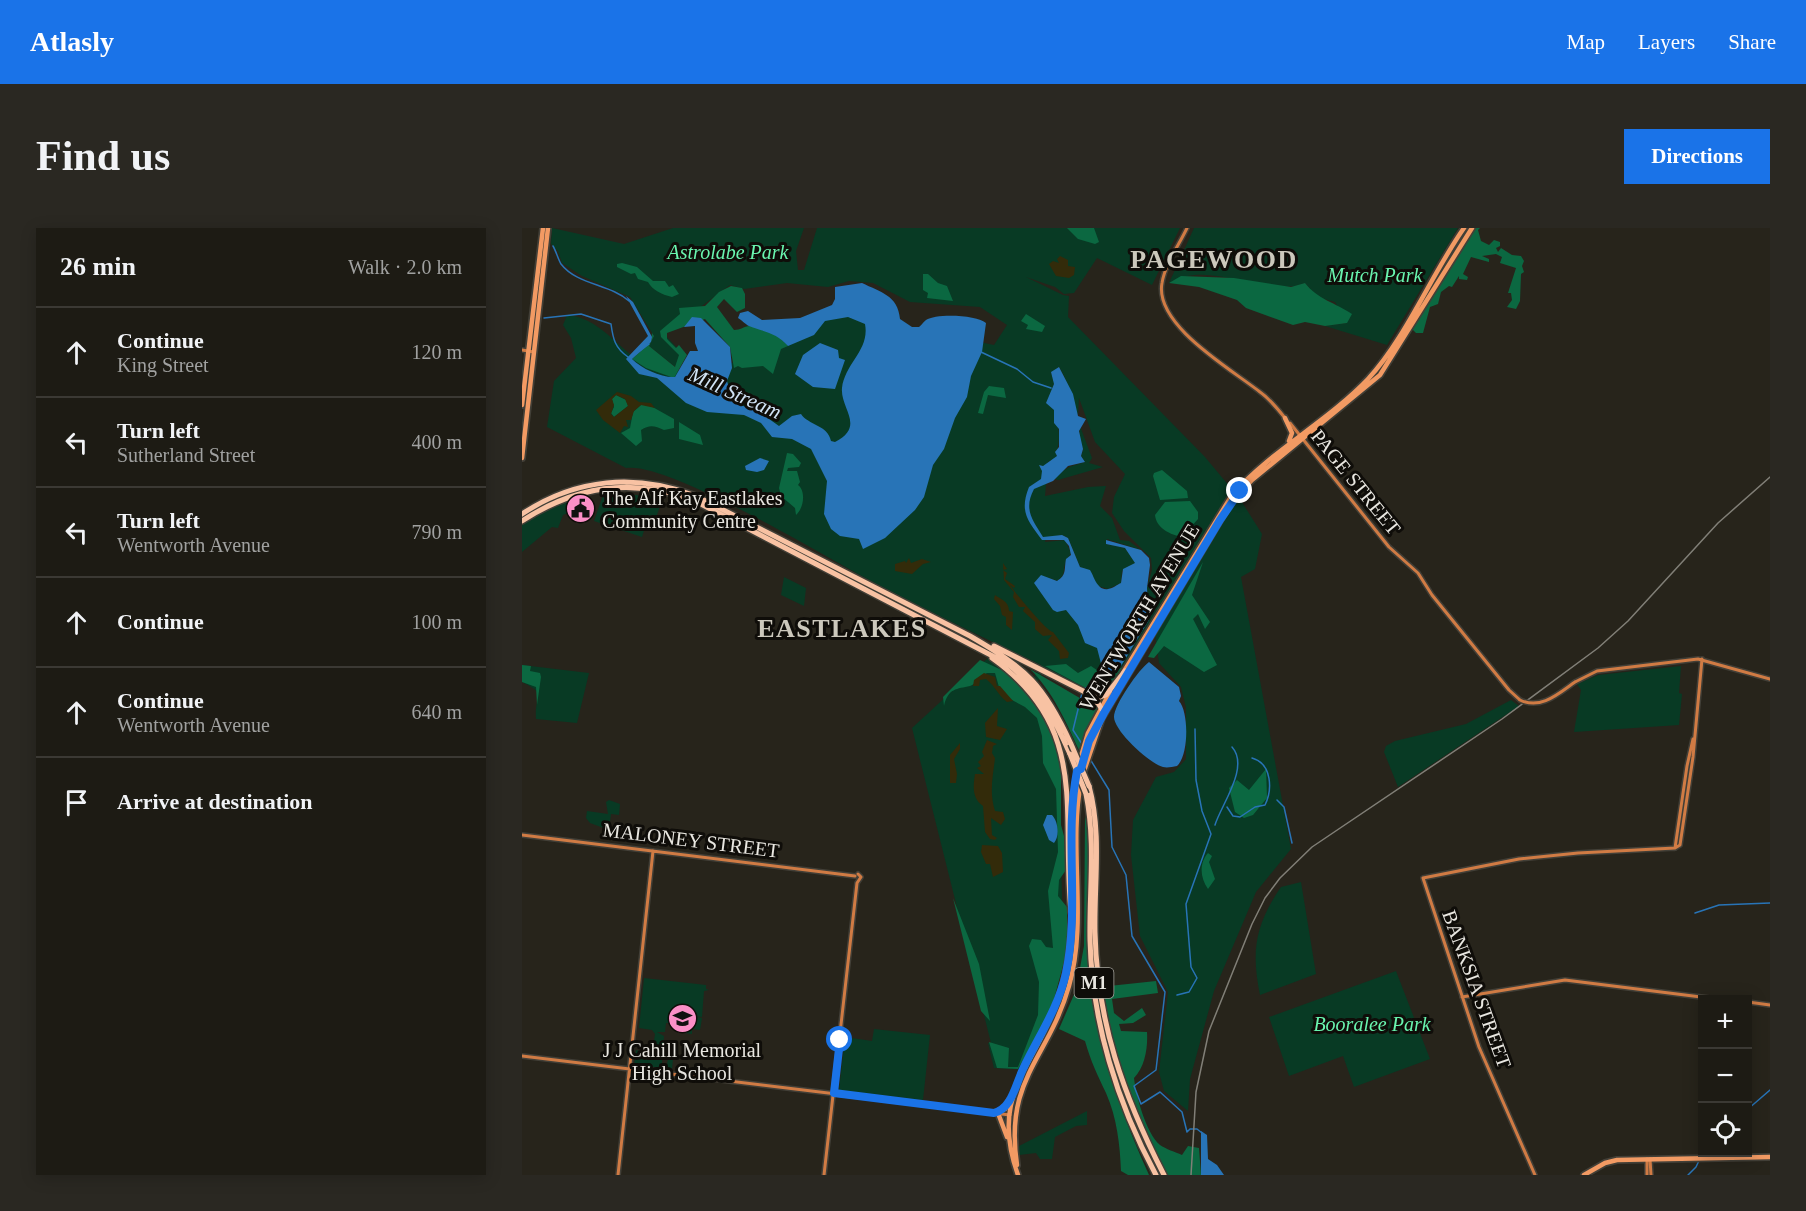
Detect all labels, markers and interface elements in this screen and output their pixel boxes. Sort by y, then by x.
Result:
text: Atlasly [30,26,114,57]
text: Map [1567,30,1605,54]
text: Layers [1638,30,1695,54]
text: Share [1728,30,1776,54]
button: Directions [1624,129,1770,184]
text: Find us [36,133,170,179]
park label: Astrolabe Park [666,241,790,263]
district label: PAGEWOOD [1130,245,1298,274]
text: 26 min [60,252,136,281]
text: Walk · 2.0 km [348,256,462,278]
park label: Mutch Park [1327,264,1424,286]
text: Continue [117,328,204,353]
icon: ahead [60,336,93,369]
text: 120 m [411,341,462,363]
text: King Street [117,354,209,376]
water label: Mill Stream [684,362,785,424]
text: Turn left [117,418,200,443]
street label: PAGE STREET [1307,425,1405,539]
icon: left [60,426,93,459]
text: 400 m [411,431,462,453]
text: Sutherland Street [117,444,255,466]
route end [1226,477,1252,503]
place label: The Alf Kay Eastlakes Community Centre [602,487,783,533]
public building icon: The Alf Kay Eastlakes Community Centre [565,493,597,525]
text: Turn left [117,508,200,533]
icon: left [60,516,93,549]
street label: WENTWORTH AVENUE [1075,520,1203,714]
text: 790 m [411,521,462,543]
text: Wentworth Avenue [117,534,270,556]
icon: ahead [60,606,93,639]
text: Continue [117,609,204,634]
text: 100 m [411,611,462,633]
district label: EASTLAKES [757,614,927,643]
text: Continue [117,688,204,713]
icon: ahead [60,696,93,729]
text: 640 m [411,701,462,723]
text: Wentworth Avenue [117,714,270,736]
icon: arrive [60,786,93,819]
text: Arrive at destination [117,789,313,814]
street label: MALONEY STREET [602,818,780,862]
street label: BANKSIA STREET [1438,907,1516,1071]
road number: M1 [1074,968,1114,998]
map controls [1698,995,1752,1157]
button: + [1698,995,1752,1049]
school or university icon: J J Cahill Memorial High School [666,1003,698,1035]
park label: Booralee Park [1313,1013,1432,1035]
route start [826,1026,852,1052]
place label: J J Cahill Memorial High School [603,1039,762,1085]
button: − [1698,1049,1752,1103]
button: locate [1698,1103,1752,1157]

